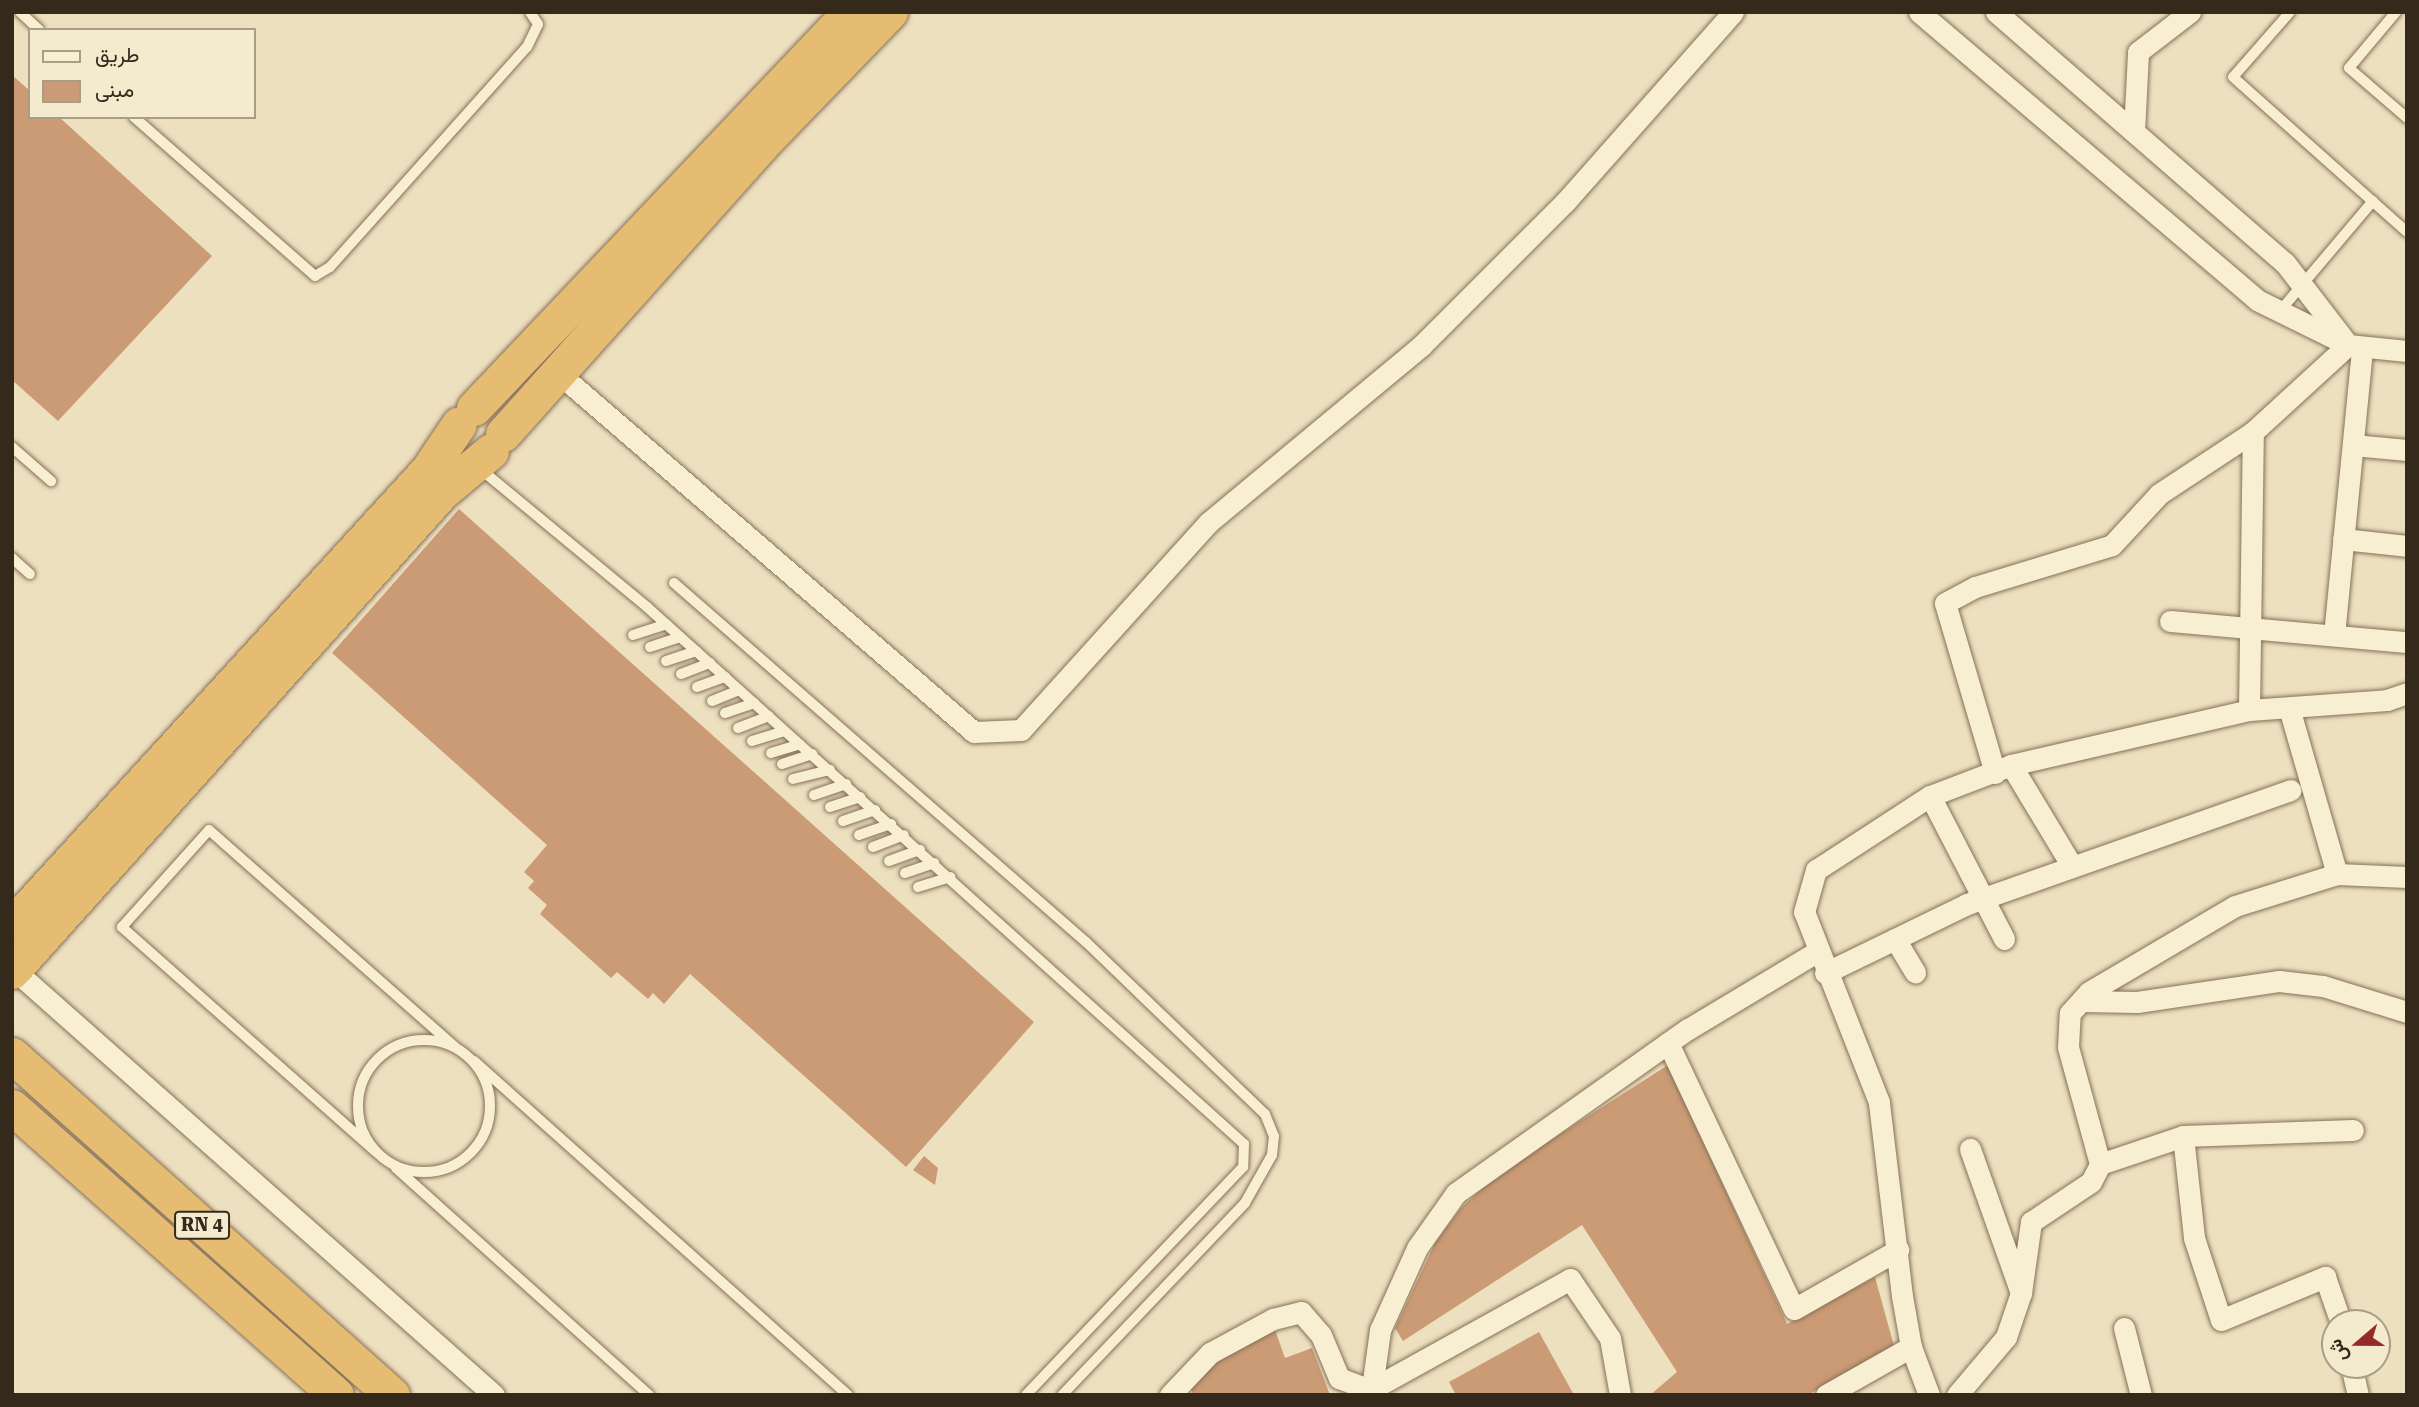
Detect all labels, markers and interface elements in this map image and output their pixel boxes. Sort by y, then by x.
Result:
legend [28,28,256,119]
text: طريق [95,43,140,67]
text: مبنى [95,78,134,102]
road number: RN 4 [174,1210,230,1240]
north arrow [2321,1309,2391,1379]
text: ش [2323,1336,2352,1365]

